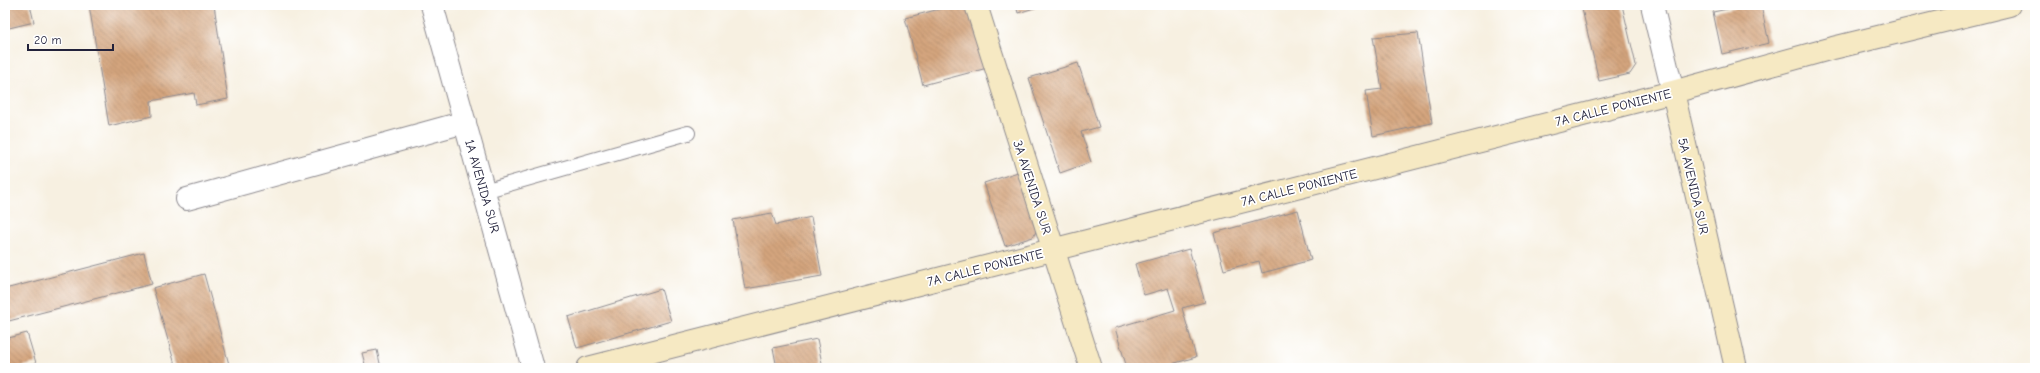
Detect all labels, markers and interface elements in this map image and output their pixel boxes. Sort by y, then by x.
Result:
scale bar [28,26,113,52]
text: 20 m [34,33,62,47]
street label: 7A CALLE PONIENTE [1554,86,1673,129]
street label: 5A AVENIDA SUR [1675,137,1712,236]
street label: 1A AVENIDA SUR [462,138,503,235]
street label: 3A AVENIDA SUR [1010,138,1055,236]
street label: 7A CALLE PONIENTE [1240,166,1359,209]
street label: 7A CALLE PONIENTE [926,246,1045,289]

